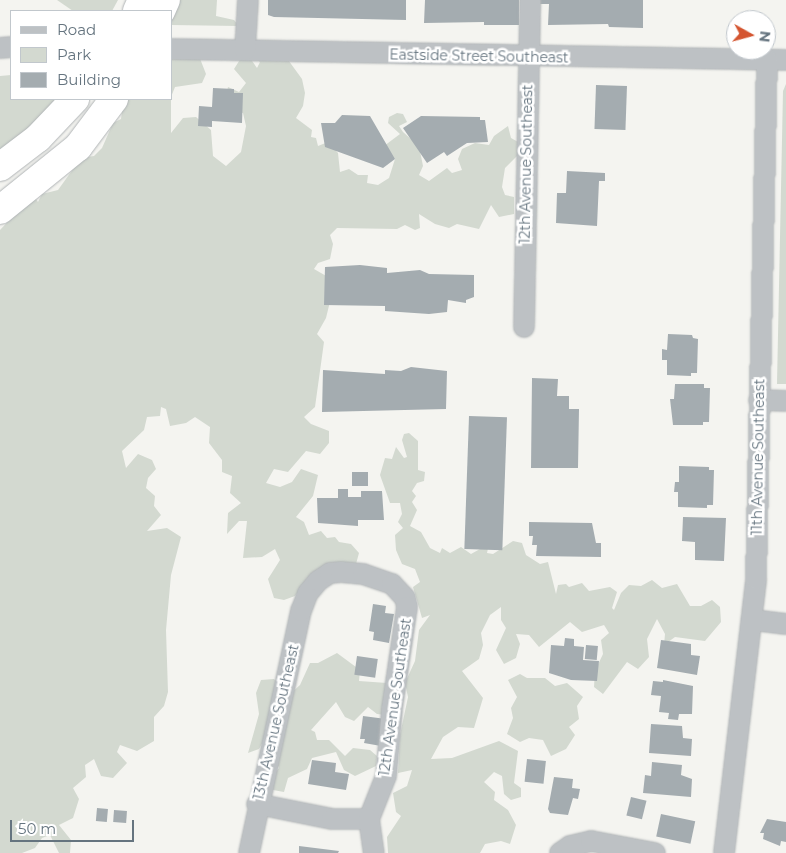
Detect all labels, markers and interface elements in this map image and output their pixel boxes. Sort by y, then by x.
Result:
legend [10,10,172,100]
north arrow [726,10,776,60]
text: Road [57,20,96,39]
text: N [755,30,775,43]
text: Park [57,45,91,64]
street label: Eastside Street Southeast [389,46,569,66]
text: Building [57,70,121,89]
street label: 12th Avenue Southeast [516,84,536,244]
street label: 11th Avenue Southeast [748,379,768,535]
street label: 12th Avenue Southeast [376,617,414,777]
street label: 13th Avenue Southeast [250,643,302,801]
scale bar [12,810,136,842]
text: 50 m [18,819,56,838]

